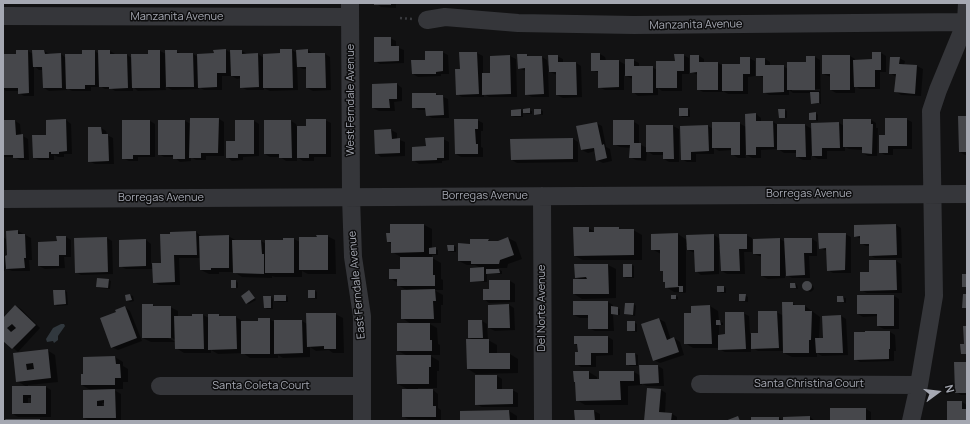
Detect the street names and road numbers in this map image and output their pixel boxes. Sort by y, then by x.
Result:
street label: Manzanita Avenue [131,10,223,24]
street label: Manzanita Avenue [649,18,743,32]
street label: West Ferndale Avenue [344,44,358,156]
street label: Borregas Avenue [766,187,852,201]
street label: Borregas Avenue [442,189,528,203]
street label: Borregas Avenue [118,191,204,205]
street label: East Ferndale Avenue [346,230,368,340]
street label: Del Norte Avenue [535,264,549,352]
street label: Santa Christina Court [754,377,864,391]
street label: Santa Coleta Court [212,379,310,393]

